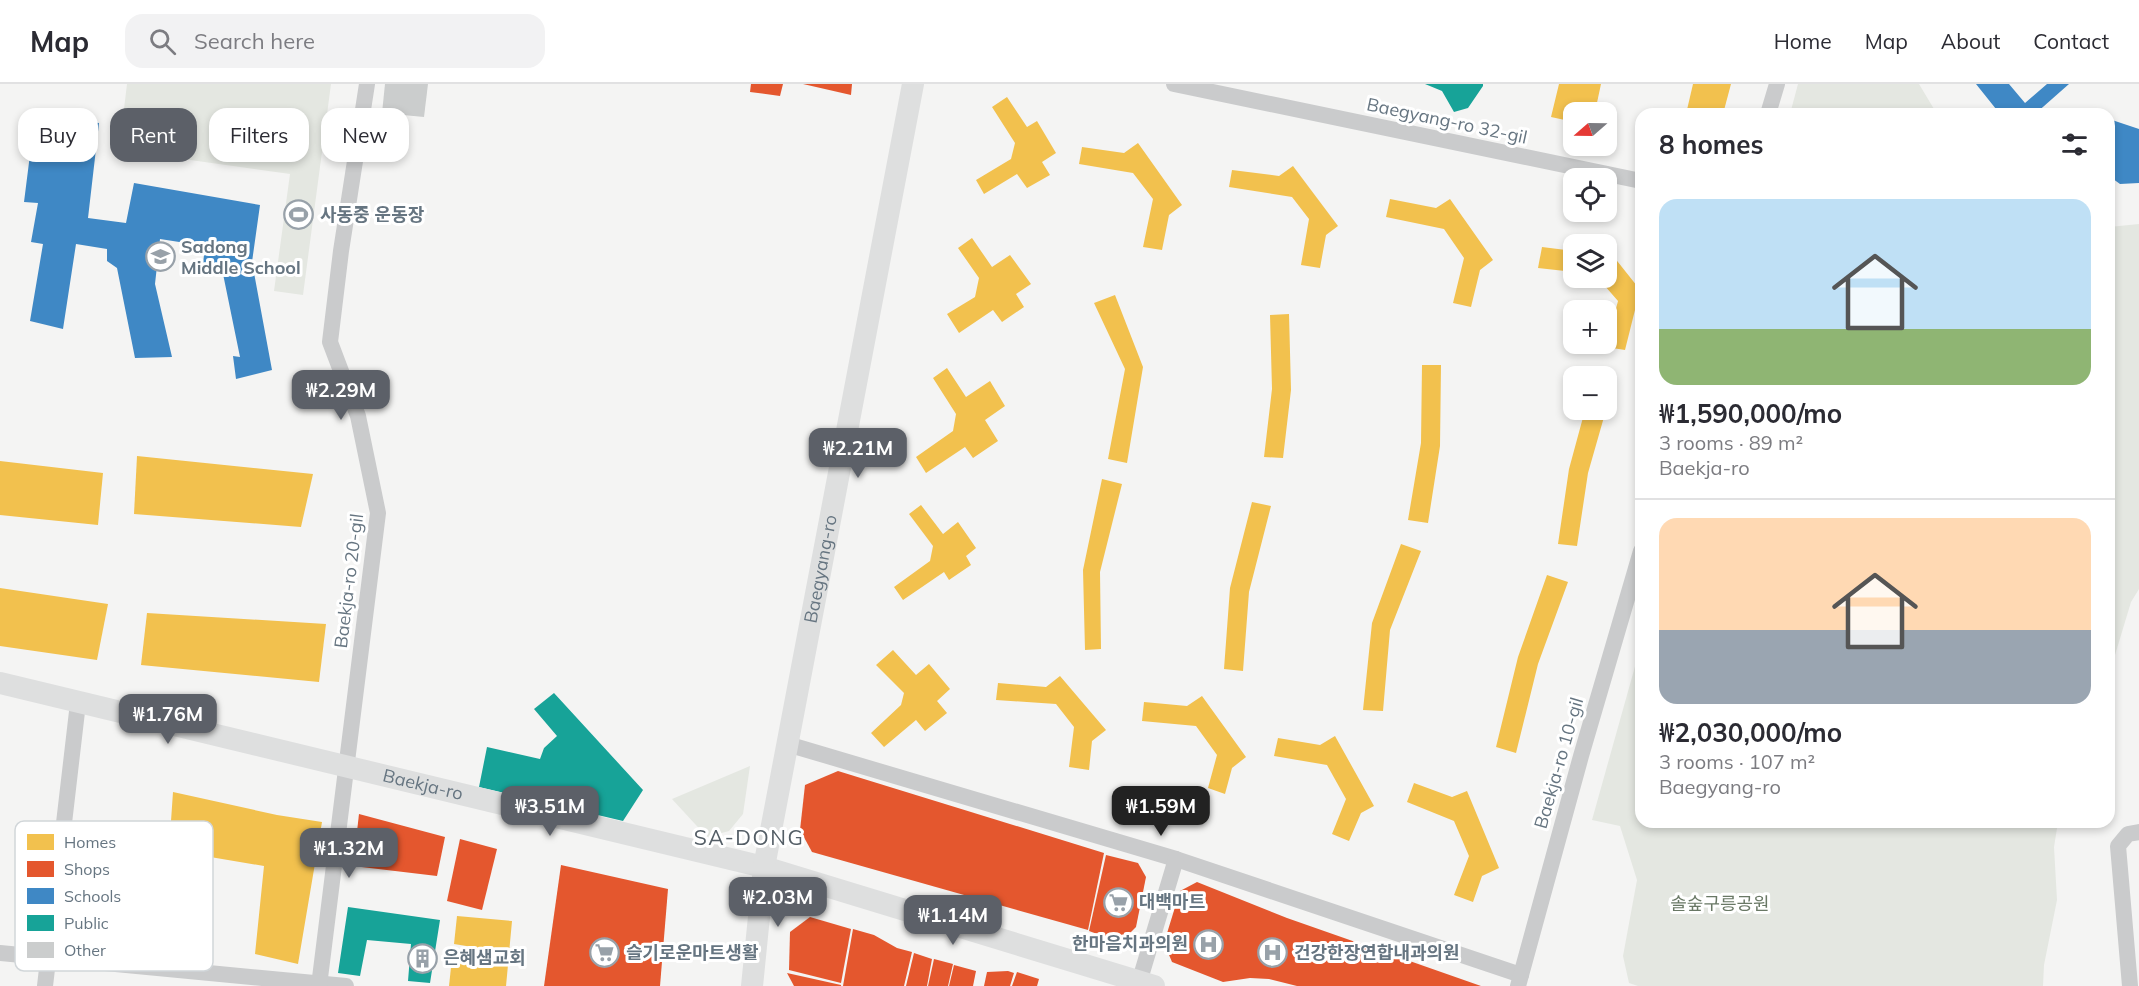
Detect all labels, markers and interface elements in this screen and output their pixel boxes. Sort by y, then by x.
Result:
search box [125,14,545,68]
text: Map [30,24,89,59]
icon: search [146,25,179,58]
text: Search here [194,27,315,55]
text: Home [1774,28,1832,54]
text: Map [1865,28,1908,54]
text: About [1941,28,2000,54]
text: Contact [2033,28,2109,54]
street label: Baegyang-ro 32-gil [1365,92,1529,149]
north arrow [1563,102,1617,156]
map controls [1563,102,1617,420]
chip: Buy [18,108,98,162]
chip: Rent [110,108,197,162]
chip: Filters [209,108,309,162]
chip: New [321,108,409,162]
text: 8 homes [1659,128,1763,161]
icon: filters [2058,128,2091,161]
button: locate [1563,168,1617,222]
sports icon: 사동중 운동장 [283,199,315,231]
place label: 사동중 운동장 [320,203,425,226]
button: layers [1563,234,1617,288]
place label: Sadong Middle School [181,235,301,279]
icon: home [1821,238,1929,346]
school or university icon: Sadong Middle School [144,241,176,273]
button: + [1563,300,1617,354]
button: − [1563,366,1617,420]
pin: ₩2.29M [292,370,390,421]
text: ₩2.29M [306,377,376,402]
text: ₩1,590,000/mo [1659,397,1842,430]
pin: ₩2.21M [809,428,907,479]
text: 3 rooms · 89 m² [1659,430,1803,455]
text: ₩2.21M [823,435,893,460]
text: Baekja-ro [1659,455,1750,480]
street label: Baekja-ro 20-gil [329,512,368,649]
street label: Baegyang-ro [799,513,842,625]
icon: home [1821,557,1929,665]
pin: ₩1.76M [119,694,217,745]
street label: Baekja-ro 10-gil [1529,695,1588,831]
text: ₩1.76M [133,701,203,726]
text: ₩2,030,000/mo [1659,716,1842,749]
text: 3 rooms · 107 m² [1659,749,1815,774]
street label: Baekja-ro [381,764,465,805]
text: Baegyang-ro [1659,774,1781,799]
pin: ₩3.51M [501,786,599,837]
pin: ₩1.59M [1112,786,1210,837]
text: ₩3.51M [515,793,585,818]
text: ₩1.59M [1126,793,1196,818]
legend [15,821,213,971]
district label: SA-DONG [694,824,804,850]
pin: ₩1.32M [300,828,398,879]
text: Homes [64,832,116,852]
text: ₩1.32M [314,835,384,860]
text: Shops [64,859,110,879]
pin: ₩2.03M [729,877,827,928]
text: ₩2.03M [743,884,813,909]
text: Schools [64,886,121,906]
supermarket icon: 대백마트 [1102,886,1134,918]
place label: 대백마트 [1139,890,1205,913]
park label: 솔숲구릉공원 [1670,892,1770,915]
pin: ₩1.14M [904,895,1002,946]
text: ₩1.14M [918,902,988,927]
text: Public [64,913,109,933]
hospital icon: 한마음치과의원 [1193,928,1225,960]
place label: 한마음치과의원 [1072,932,1188,955]
supermarket icon: 슬기로운마트생활 [589,937,621,969]
hospital icon: 건강한장연합내과의원 [1257,937,1289,969]
text: Other [64,940,106,960]
place label: 슬기로운마트생활 [626,941,759,964]
place label: 건강한장연합내과의원 [1294,941,1460,964]
building icon: 은혜샘교회 [406,942,438,974]
place label: 은혜샘교회 [443,946,526,969]

